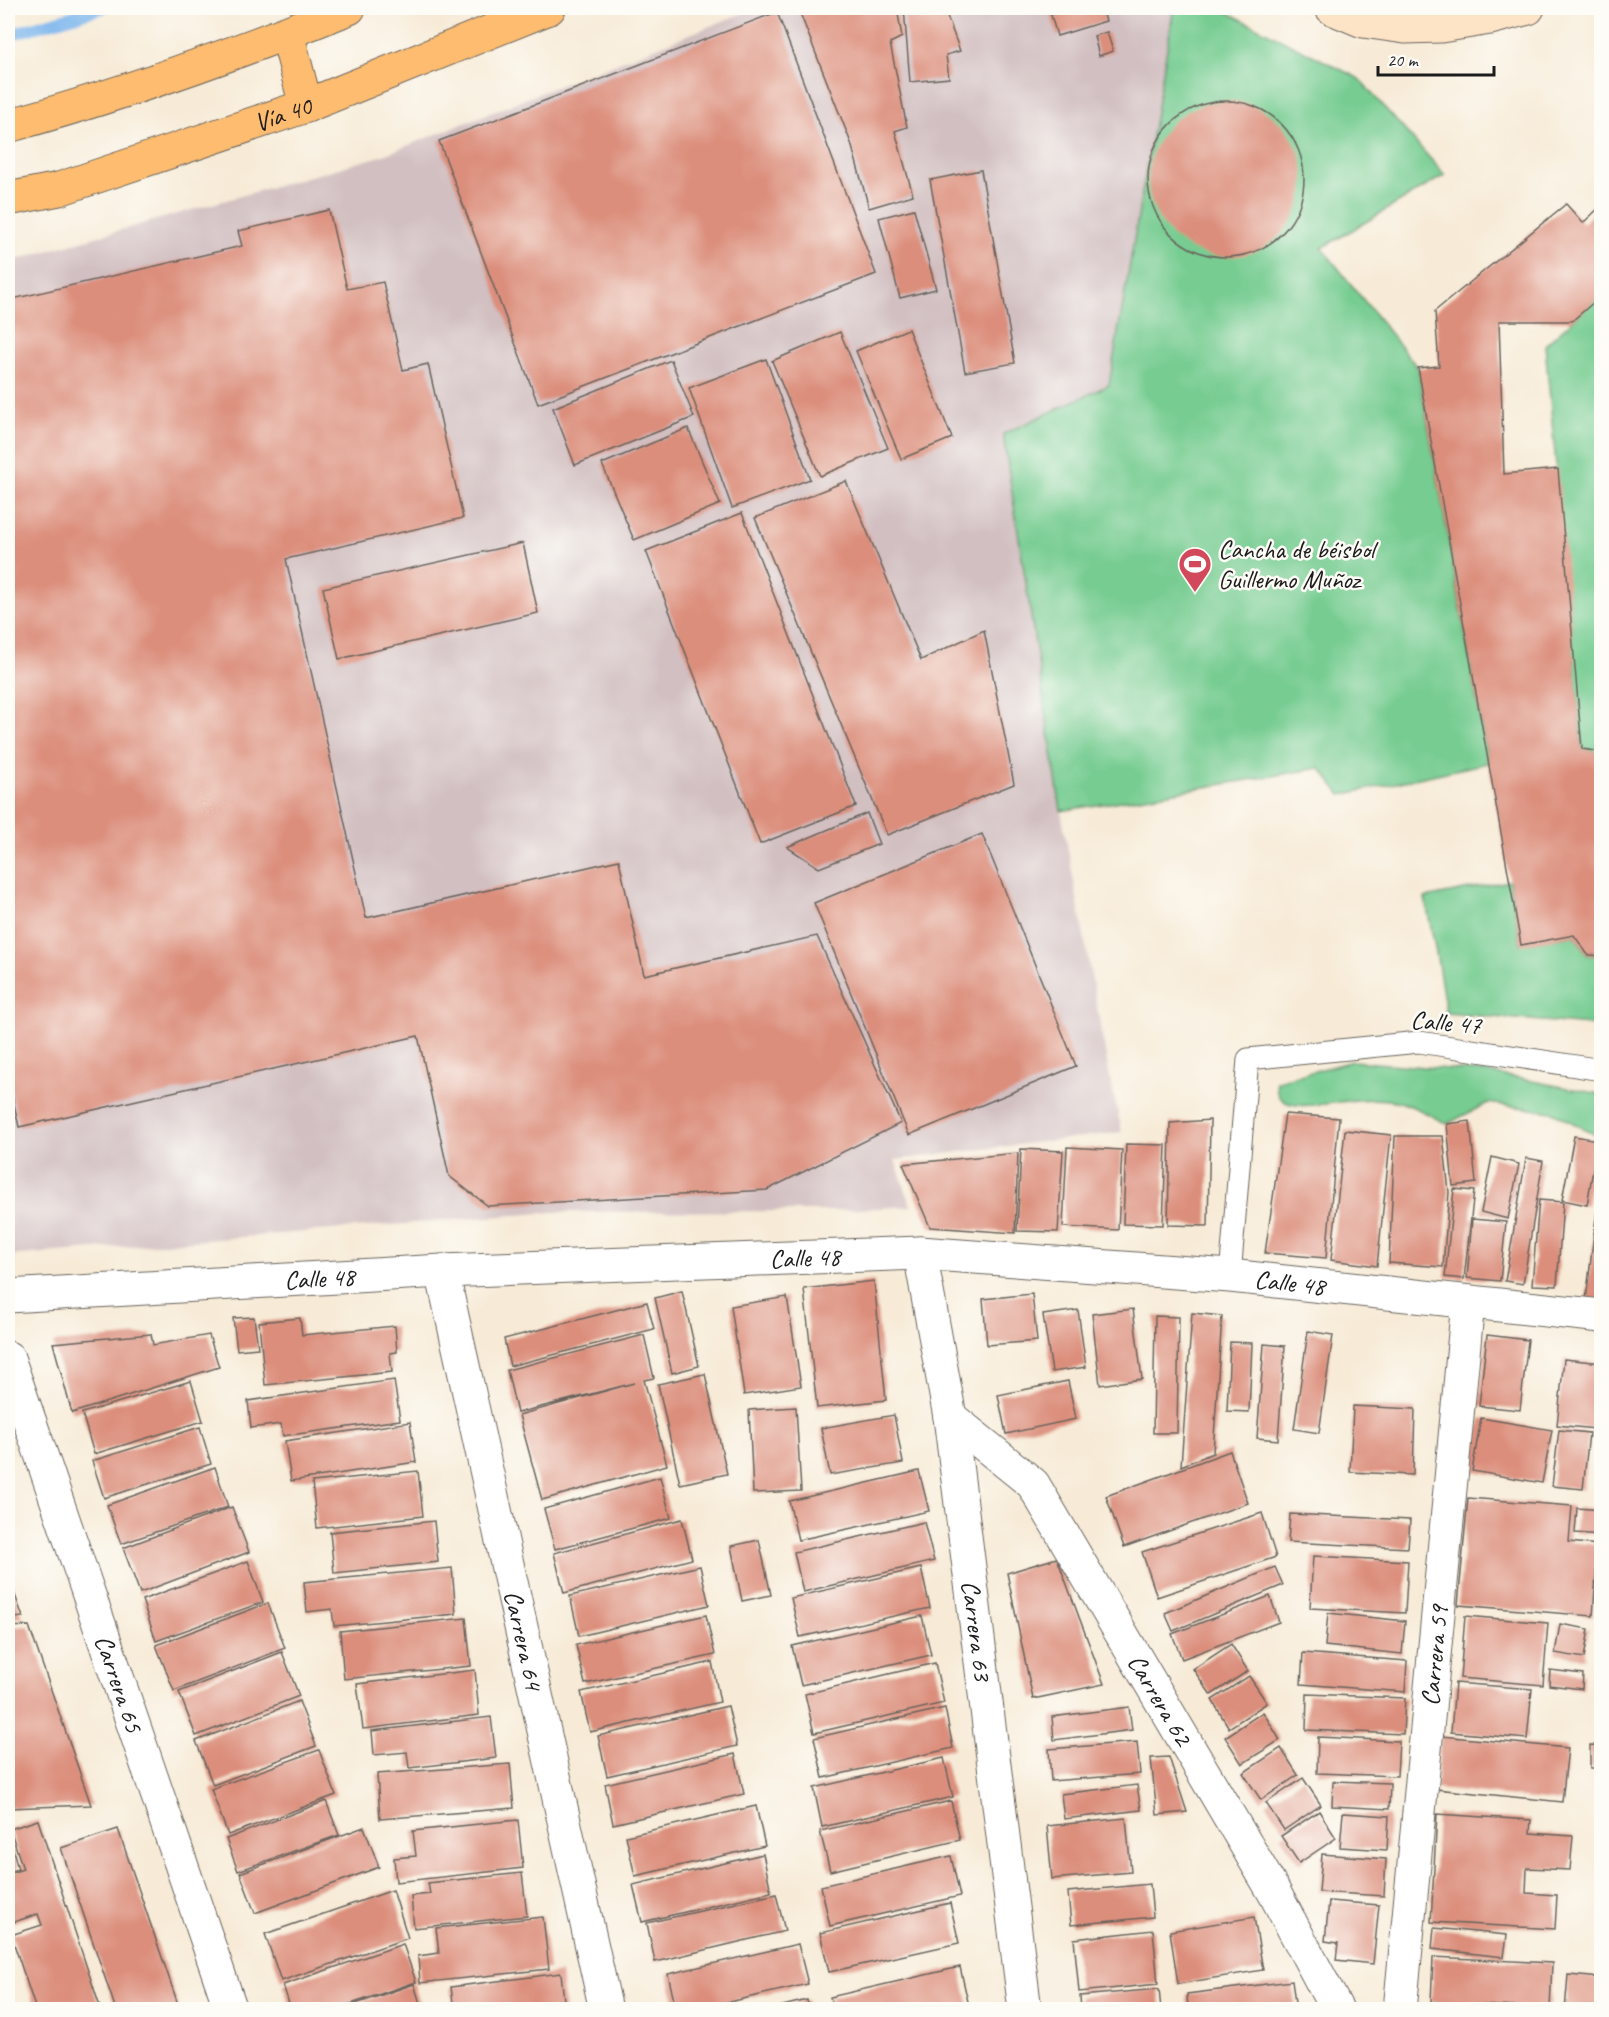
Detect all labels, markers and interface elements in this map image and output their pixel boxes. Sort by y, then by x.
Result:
scale bar [1378,39,1494,77]
text: 20 m [1387,49,1420,71]
street label: Vía 40 [250,89,318,139]
place label: Cancha de béisbol Guillermo Muñoz [1218,533,1379,596]
sports icon: Cancha de béisbol Guillermo Muñoz [1177,546,1213,593]
street label: Calle 47 [1409,1003,1484,1042]
street label: Calle 48 [769,1240,843,1276]
street label: Calle 48 [283,1260,358,1297]
street label: Calle 48 [1253,1263,1329,1303]
street label: Carrera 63 [954,1579,999,1685]
street label: Carrera 64 [496,1587,551,1695]
street label: Carrera 59 [1413,1602,1456,1707]
street label: Carrera 65 [87,1631,151,1738]
street label: Carrera 62 [1120,1648,1201,1753]

